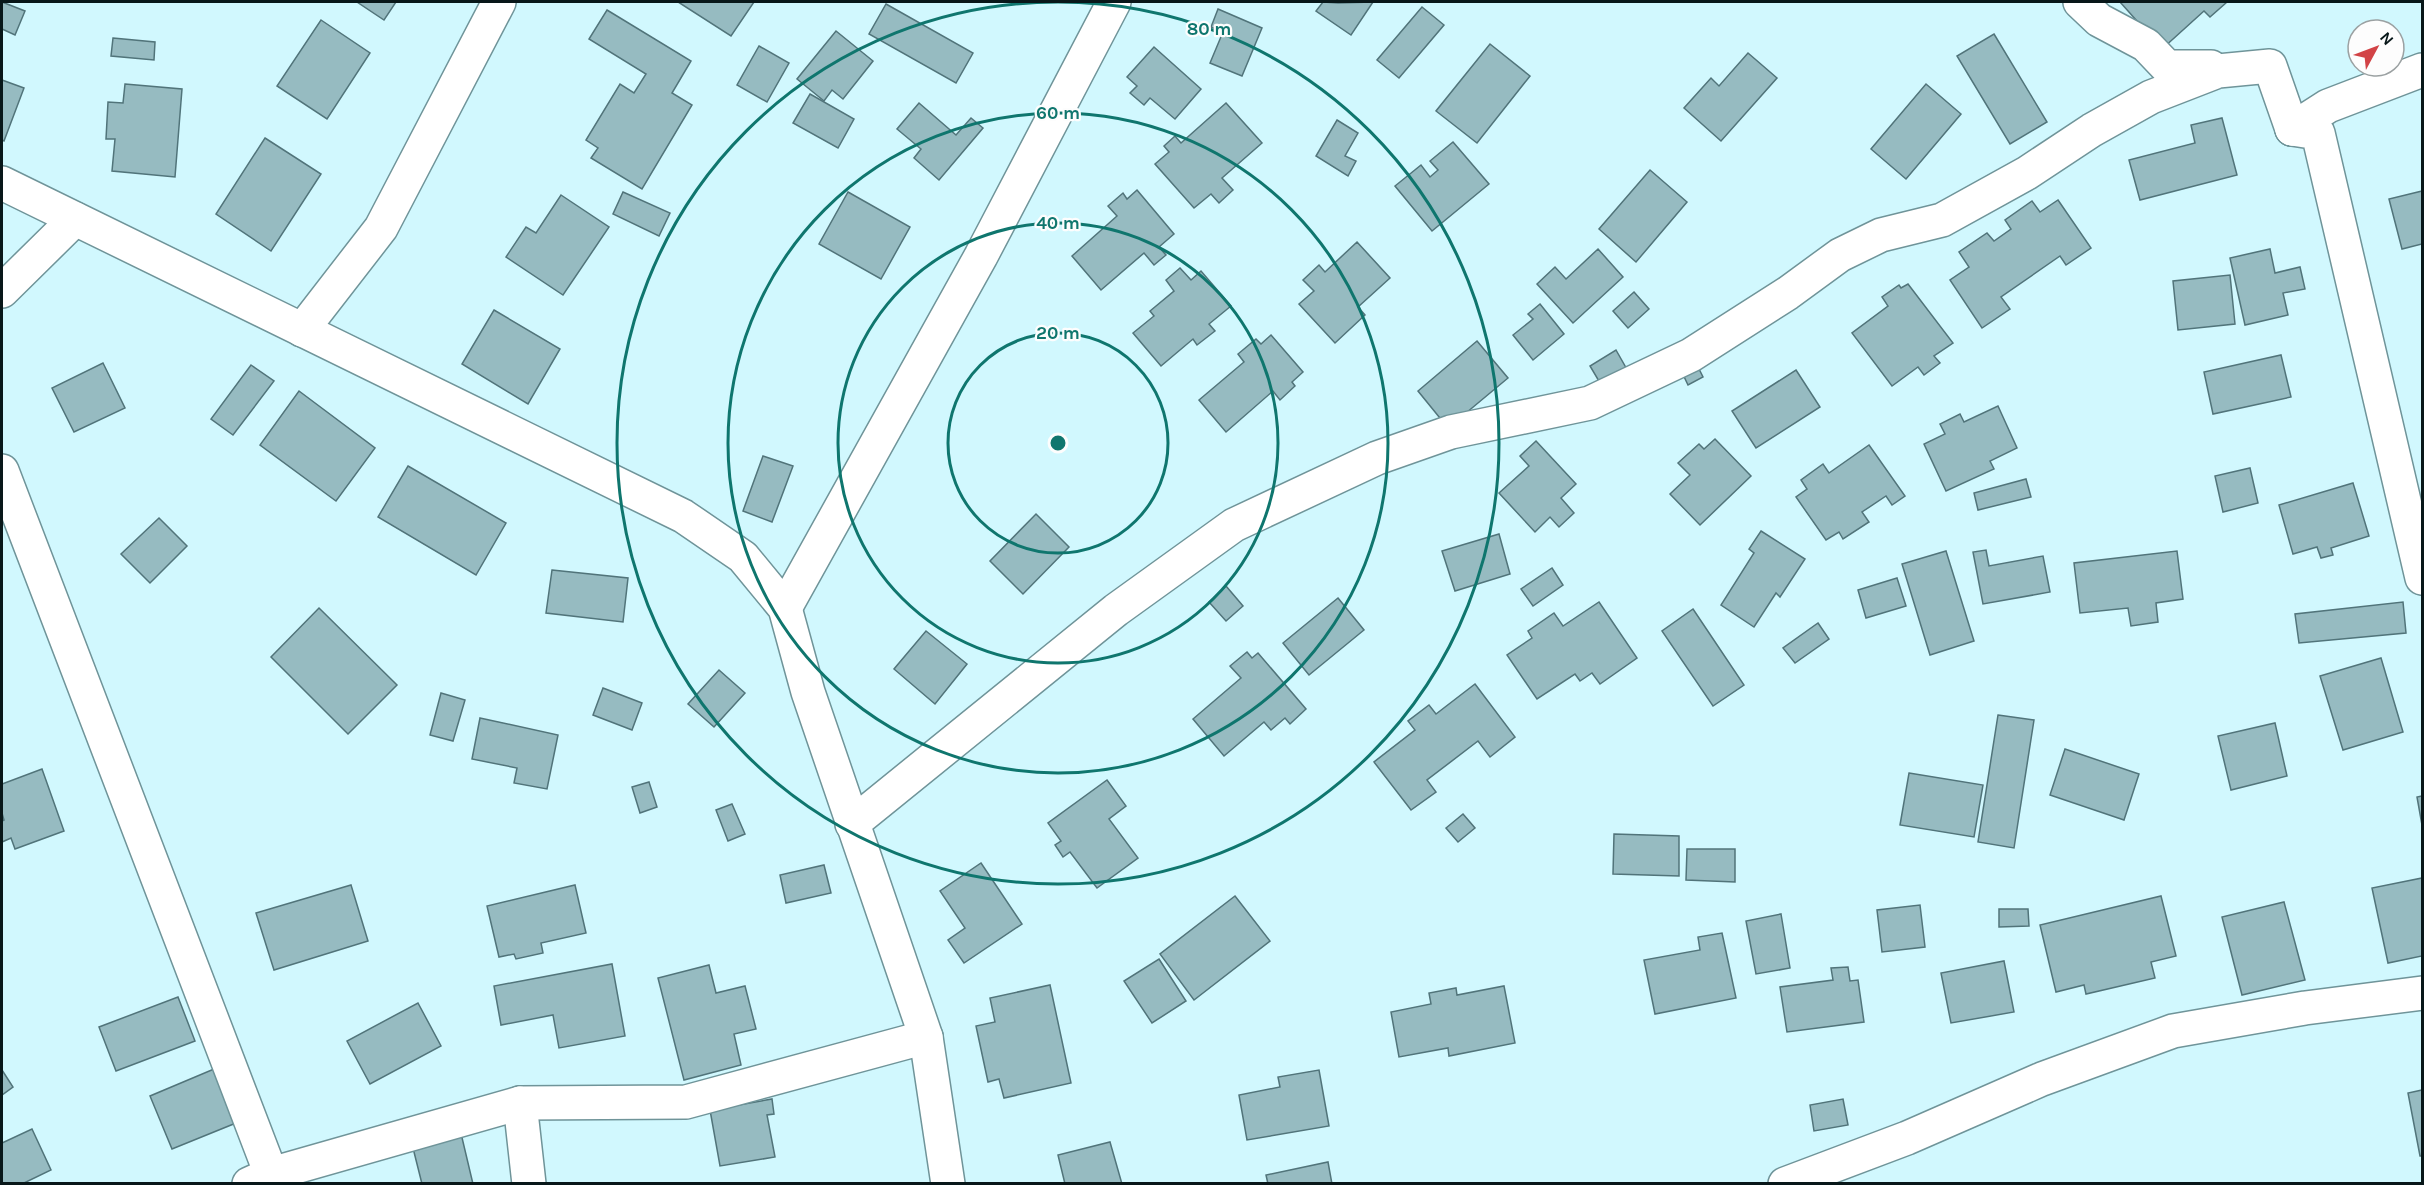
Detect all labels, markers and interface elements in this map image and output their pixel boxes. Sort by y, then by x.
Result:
text: 80 m [1187,18,1231,40]
north arrow [2346,18,2406,78]
text: N [2376,28,2398,49]
text: 60 m [1036,102,1080,124]
text: 40 m [1036,212,1080,234]
text: 20 m [1036,322,1080,344]
centre of rings [1048,433,1068,453]

